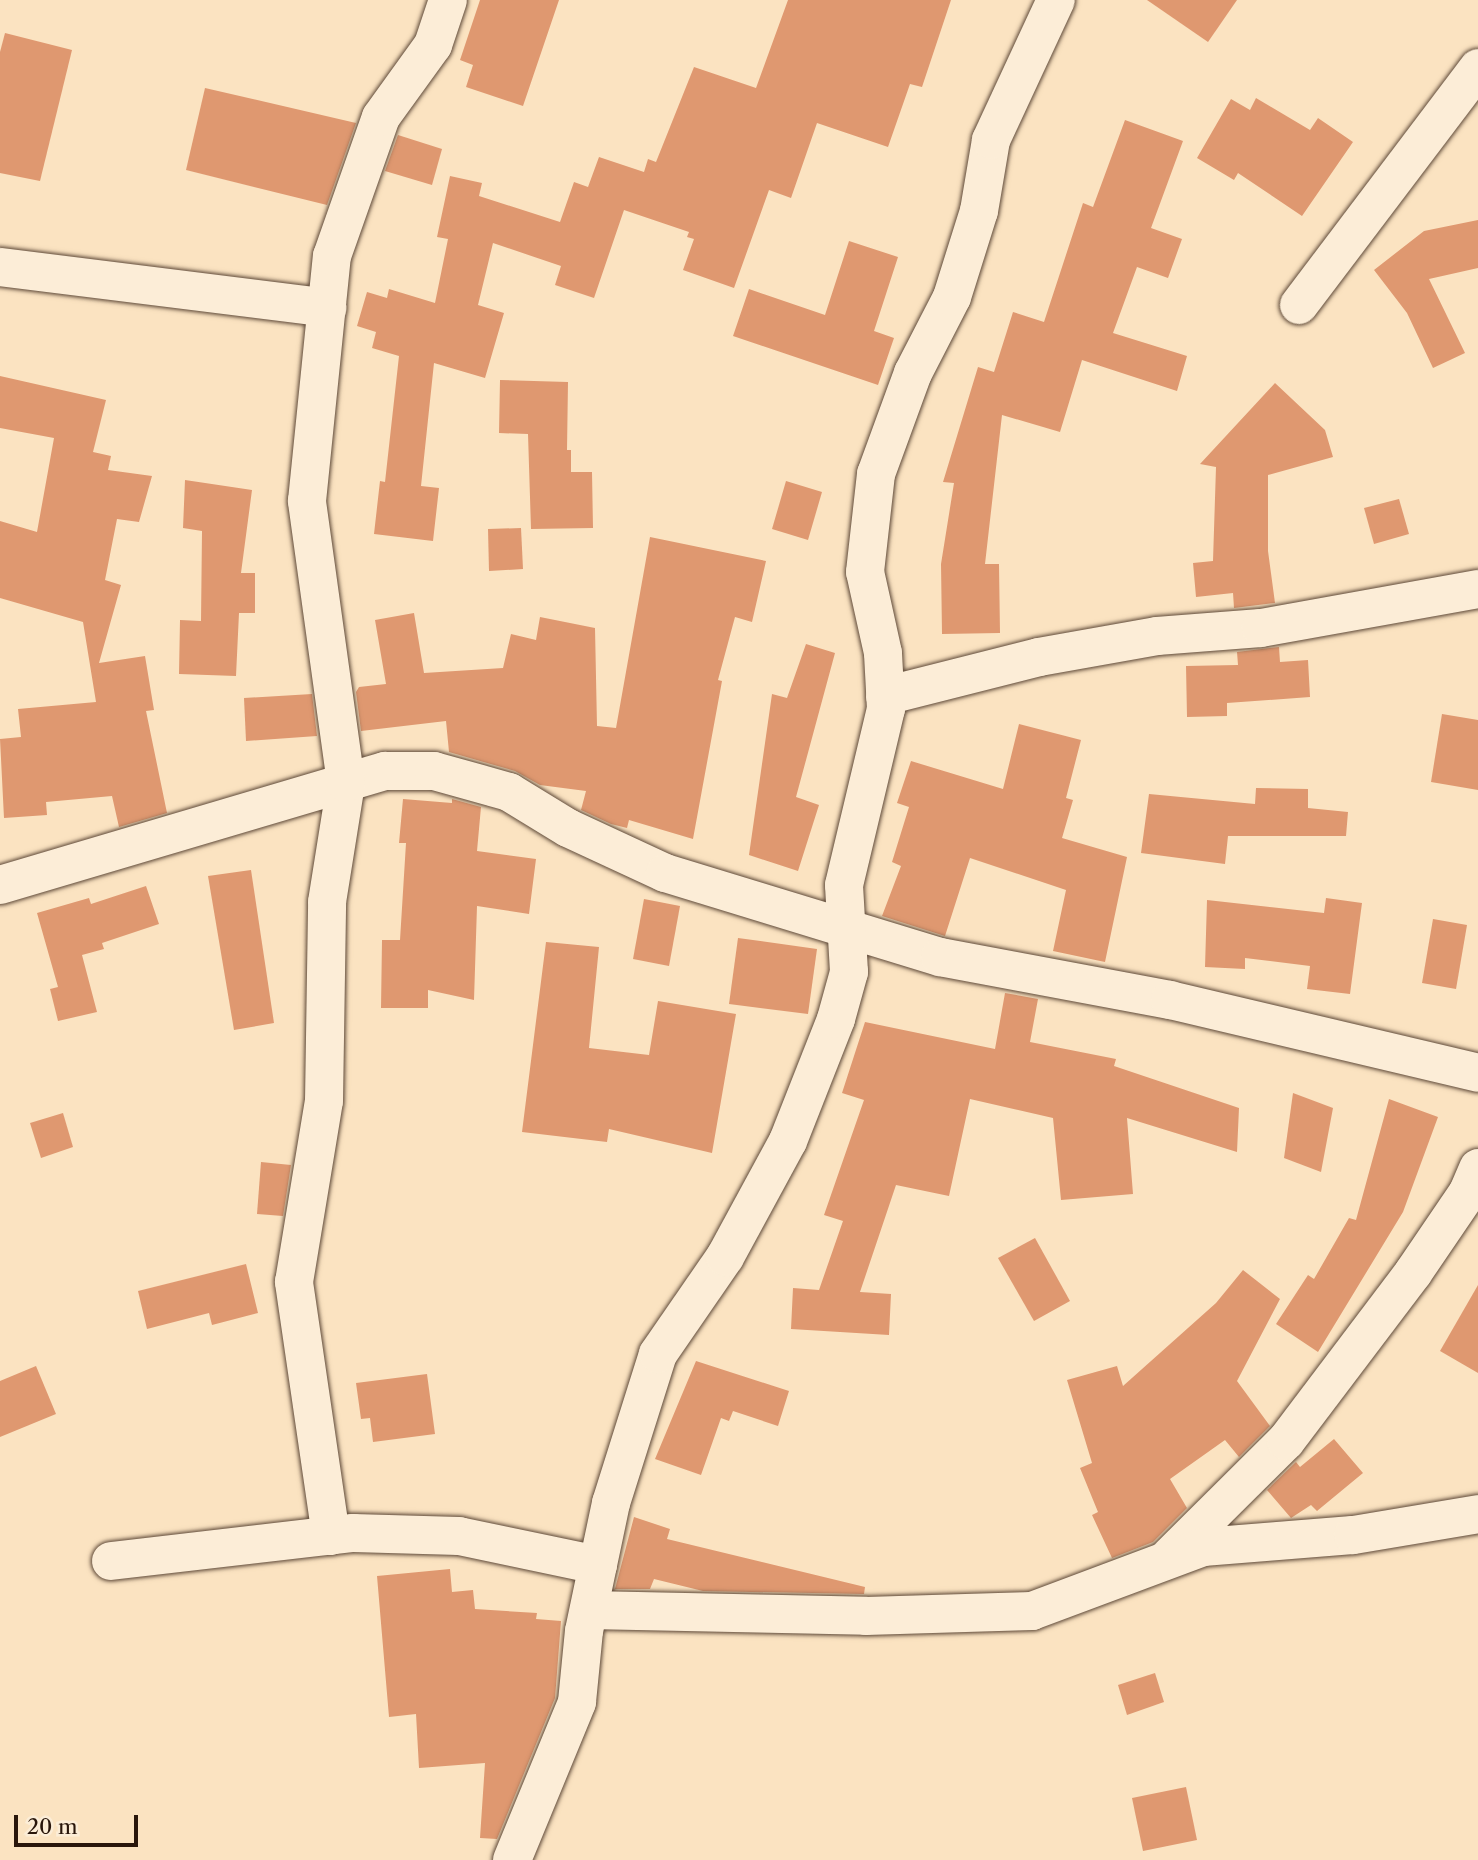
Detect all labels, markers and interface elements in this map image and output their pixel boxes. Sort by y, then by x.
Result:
scale bar [18,1800,142,1844]
text: 20 m [27,1814,78,1839]

